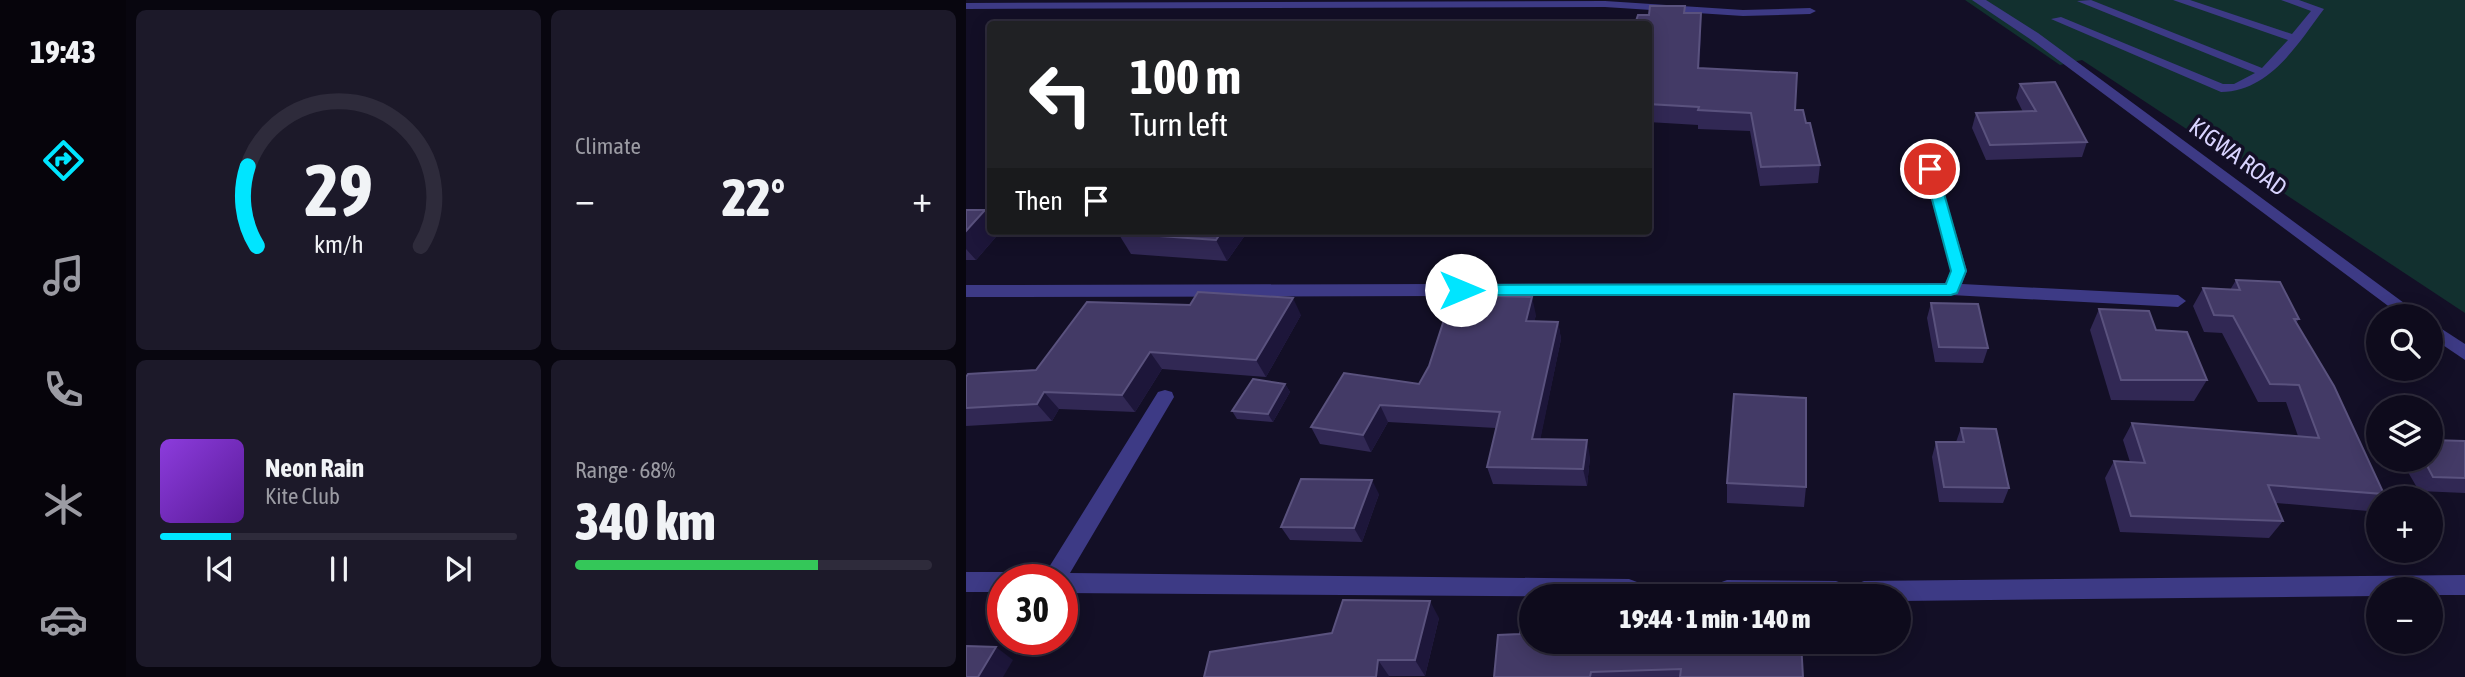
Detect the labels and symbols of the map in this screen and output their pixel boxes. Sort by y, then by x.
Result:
street label: KIGWA ROAD [2184,112,2292,201]
pin [1900,139,1960,199]
position arrow [1424,253,1498,327]
speed limit sign: 30 [987,564,1078,655]

